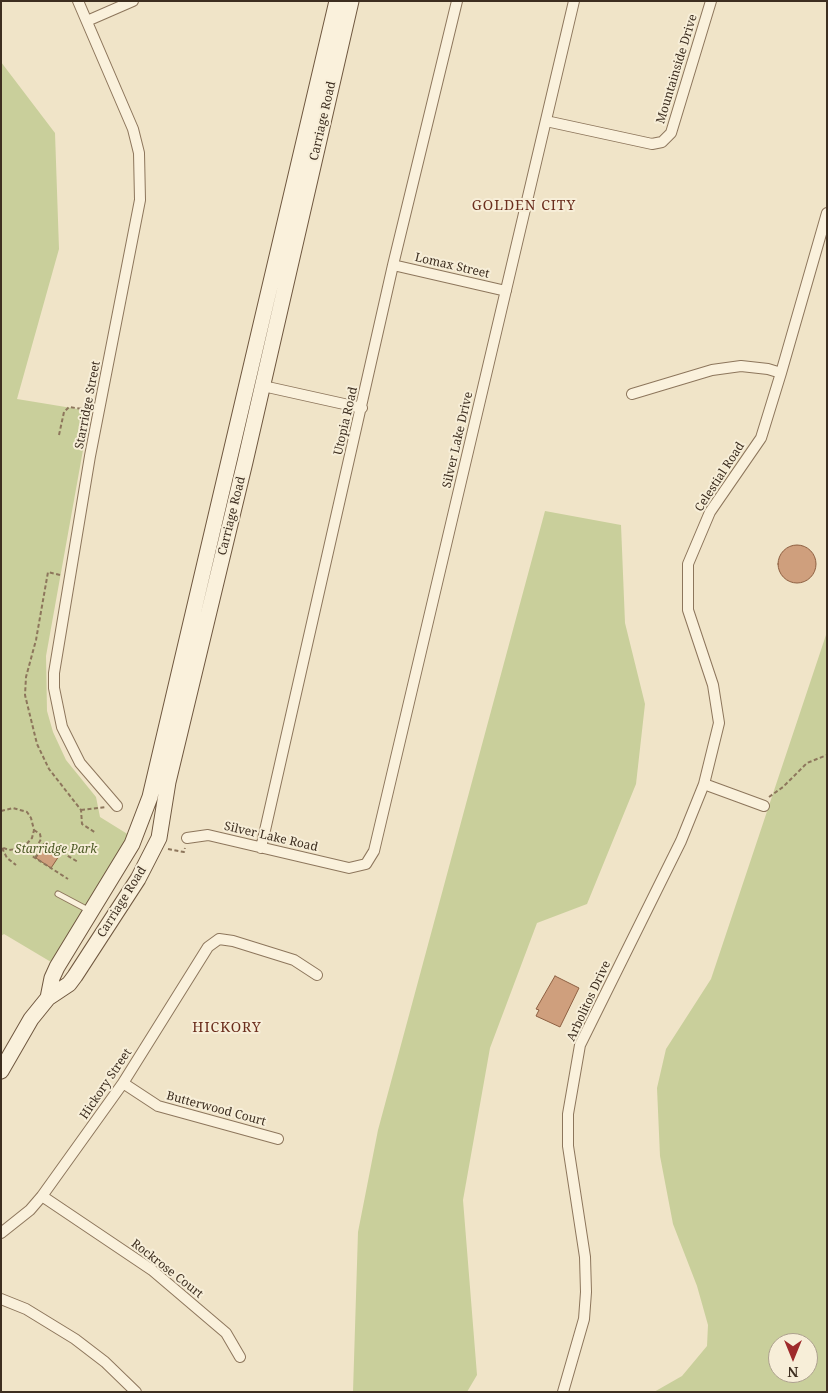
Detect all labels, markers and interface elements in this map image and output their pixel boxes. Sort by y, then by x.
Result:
street label: Mountainside Drive [653,12,701,126]
street label: Carriage Road [307,80,339,162]
district label: GOLDEN CITY [470,198,578,214]
street label: Lomax Street [413,250,491,282]
street label: Starridge Street [72,360,104,450]
street label: Utopia Road [331,385,361,457]
street label: Silver Lake Drive [440,390,476,490]
street label: Celestial Road [692,440,748,514]
street label: Carriage Road [215,475,249,557]
street label: Silver Lake Road [223,819,319,855]
park label: Starridge Park [15,843,97,857]
street label: Carriage Road [94,864,150,940]
street label: Arbolitos Drive [564,958,614,1044]
district label: HICKORY [191,1020,263,1036]
street label: Hickory Street [77,1046,135,1122]
street label: Butterwood Court [165,1089,267,1129]
street label: Rockrose Court [128,1237,206,1301]
north arrow [768,1333,818,1383]
text: N [787,1363,799,1382]

